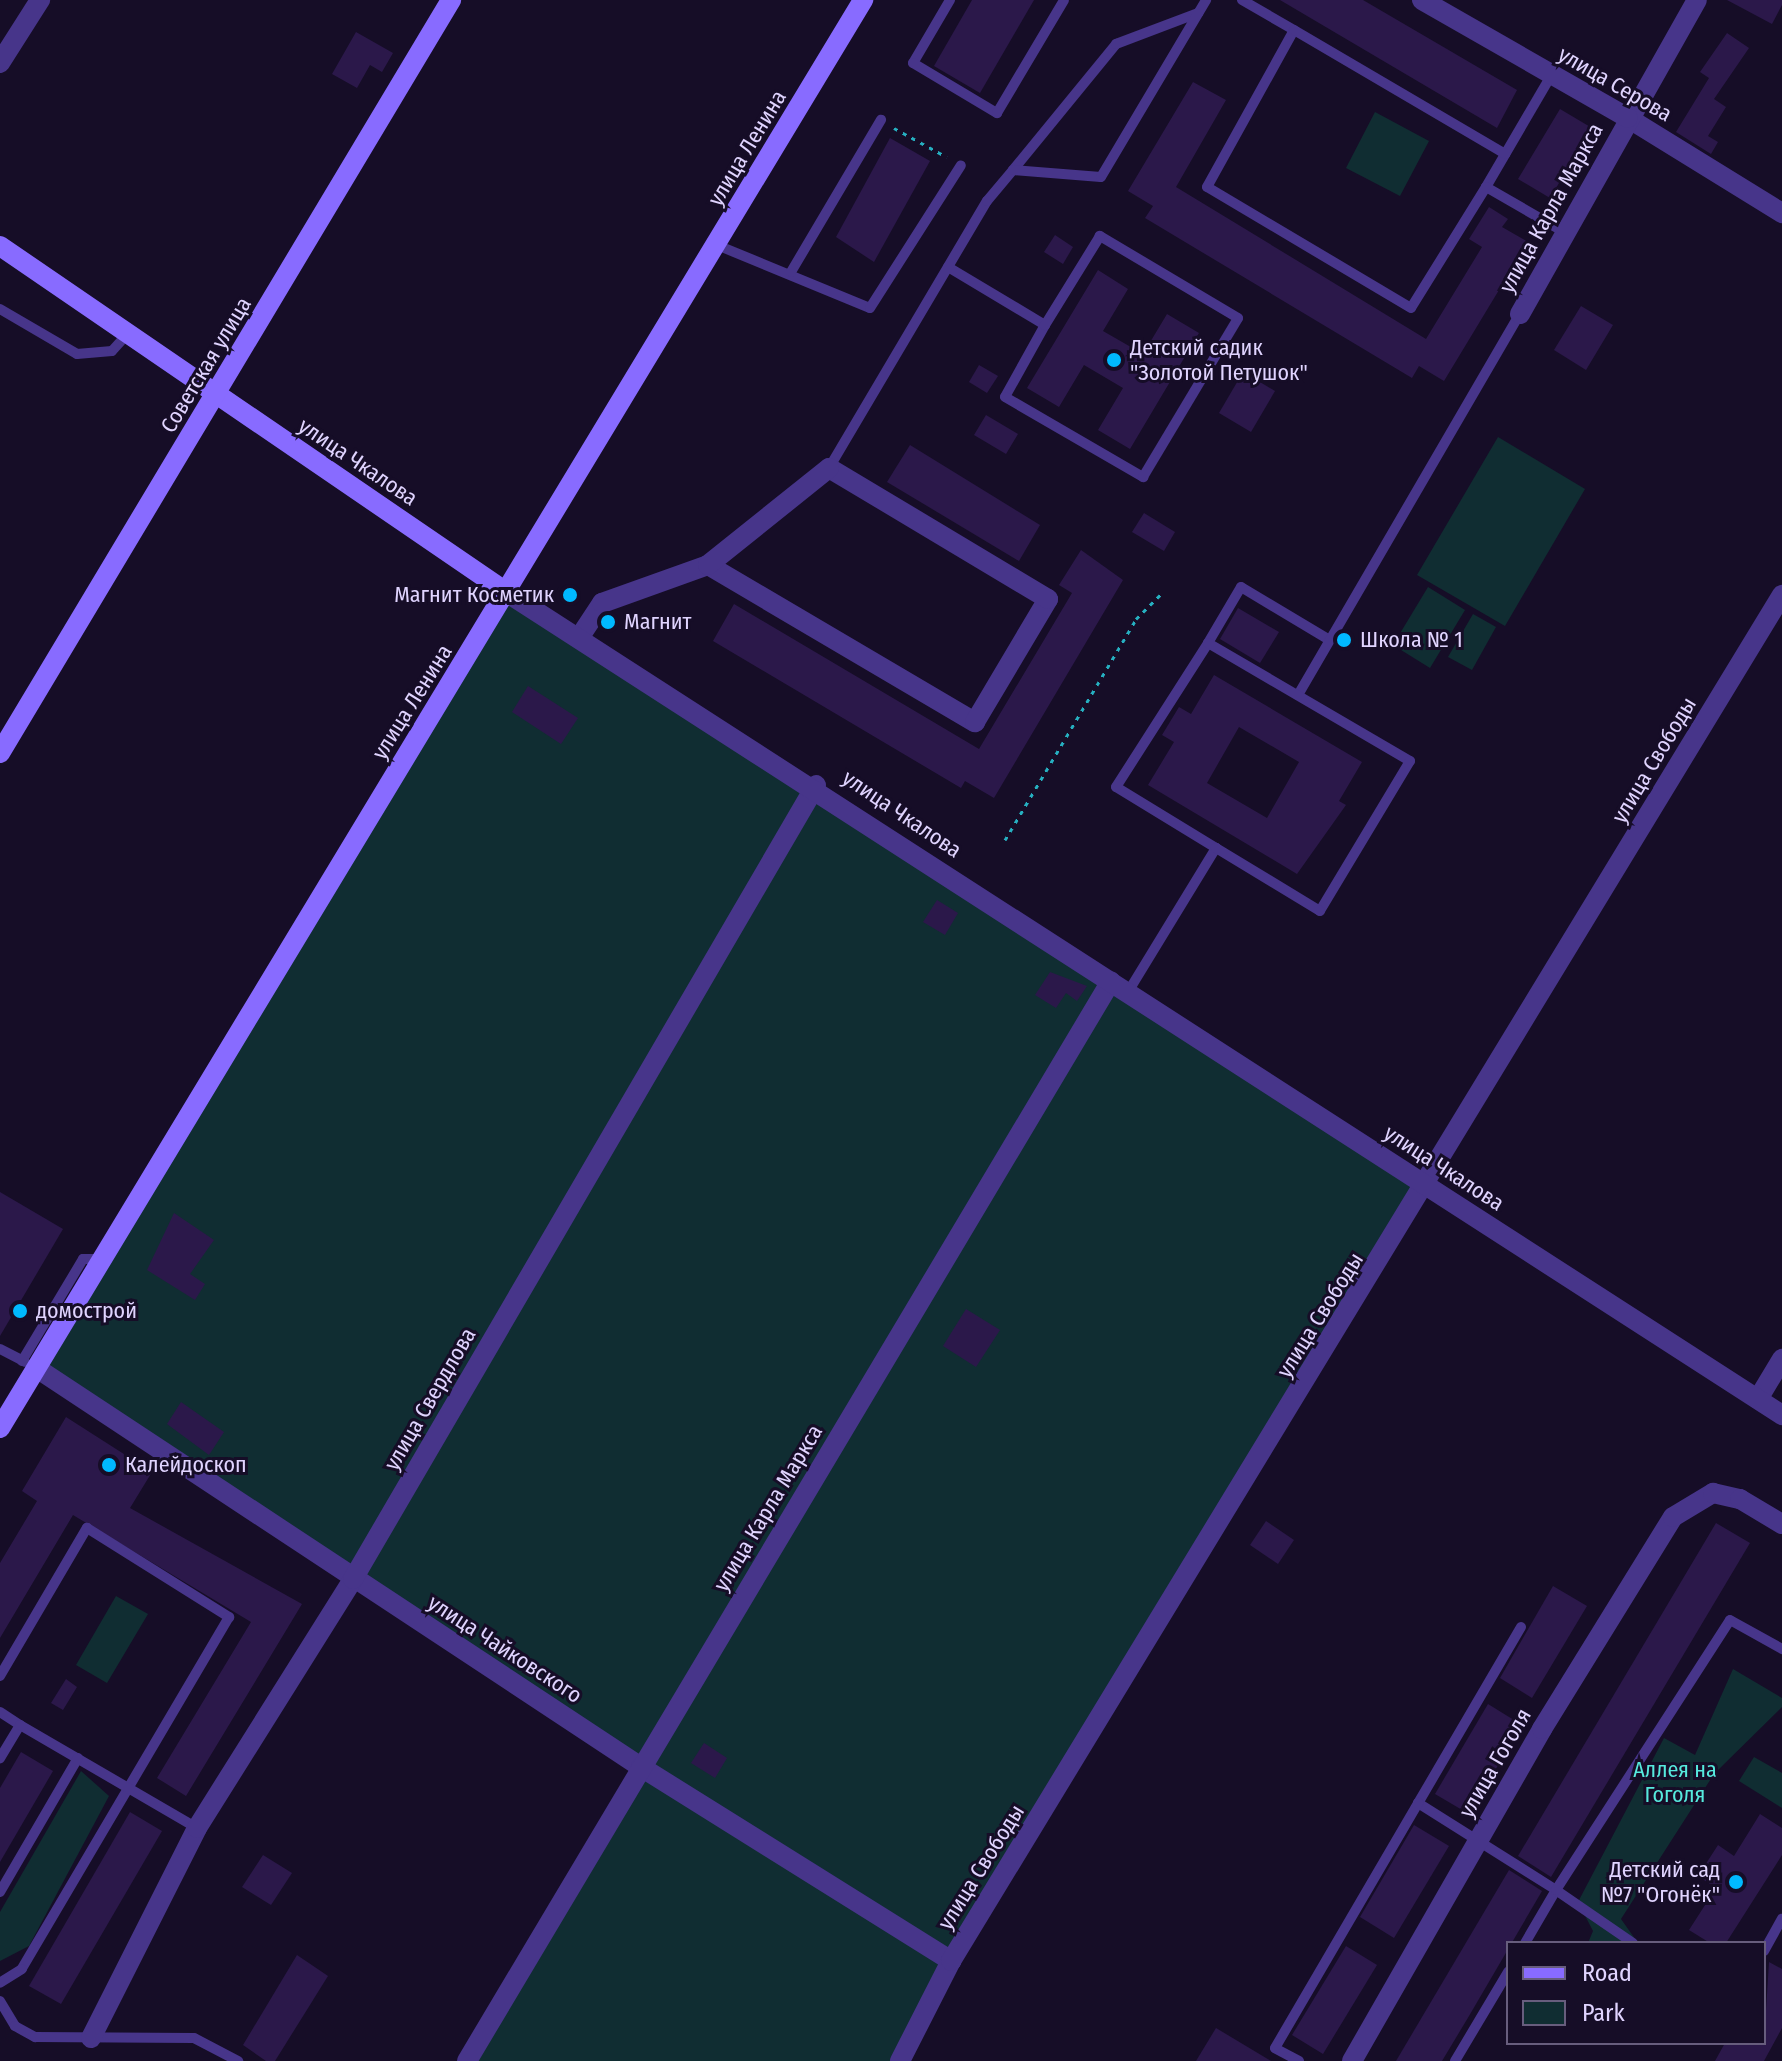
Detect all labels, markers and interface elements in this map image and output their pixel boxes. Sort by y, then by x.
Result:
street label: улица Серова [1554,41,1676,127]
street label: улица Ленина [702,85,792,211]
street label: улица Карла Маркса [1493,119,1609,297]
street label: Советская улица [155,292,257,438]
place label: Детский садик "Золотой Петушок" [1130,334,1308,386]
marker: Детский садик "Золотой Петушок" [1105,351,1123,369]
street label: улица Чкалова [294,413,422,511]
place label: Магнит Косметик [394,582,554,608]
marker: Магнит Косметик [561,586,579,604]
place label: Магнит [624,609,691,635]
marker: Магнит [599,613,617,631]
place label: Школа № 1 [1360,627,1463,653]
marker: Школа № 1 [1335,631,1353,649]
street label: улица Ленина [366,640,458,764]
street label: улица Свободы [1606,692,1702,828]
street label: улица Чкалова [838,765,966,863]
street label: улица Чкалова [1379,1119,1509,1217]
street label: улица Свободы [1271,1248,1369,1382]
place label: домострой [36,1298,137,1324]
marker: домострой [11,1302,29,1320]
street label: улица Свердлова [379,1323,481,1475]
street label: улица Карла Маркса [708,1420,828,1596]
place label: Калейдоскоп [125,1452,247,1478]
marker: Калейдоскоп [100,1456,118,1474]
street label: улица Чайковского [423,1589,587,1709]
street label: улица Гоголя [1453,1704,1537,1822]
park label: Аллея на Гоголя [1633,1756,1717,1808]
street label: улица Свободы [932,1800,1030,1934]
place label: Детский сад №7 "Огонёк" [1601,1856,1720,1908]
marker: Детский сад №7 "Огонёк" [1727,1873,1745,1891]
legend [1506,1941,1766,2045]
text: Road [1582,1959,1632,1987]
text: Park [1582,1999,1625,2027]

